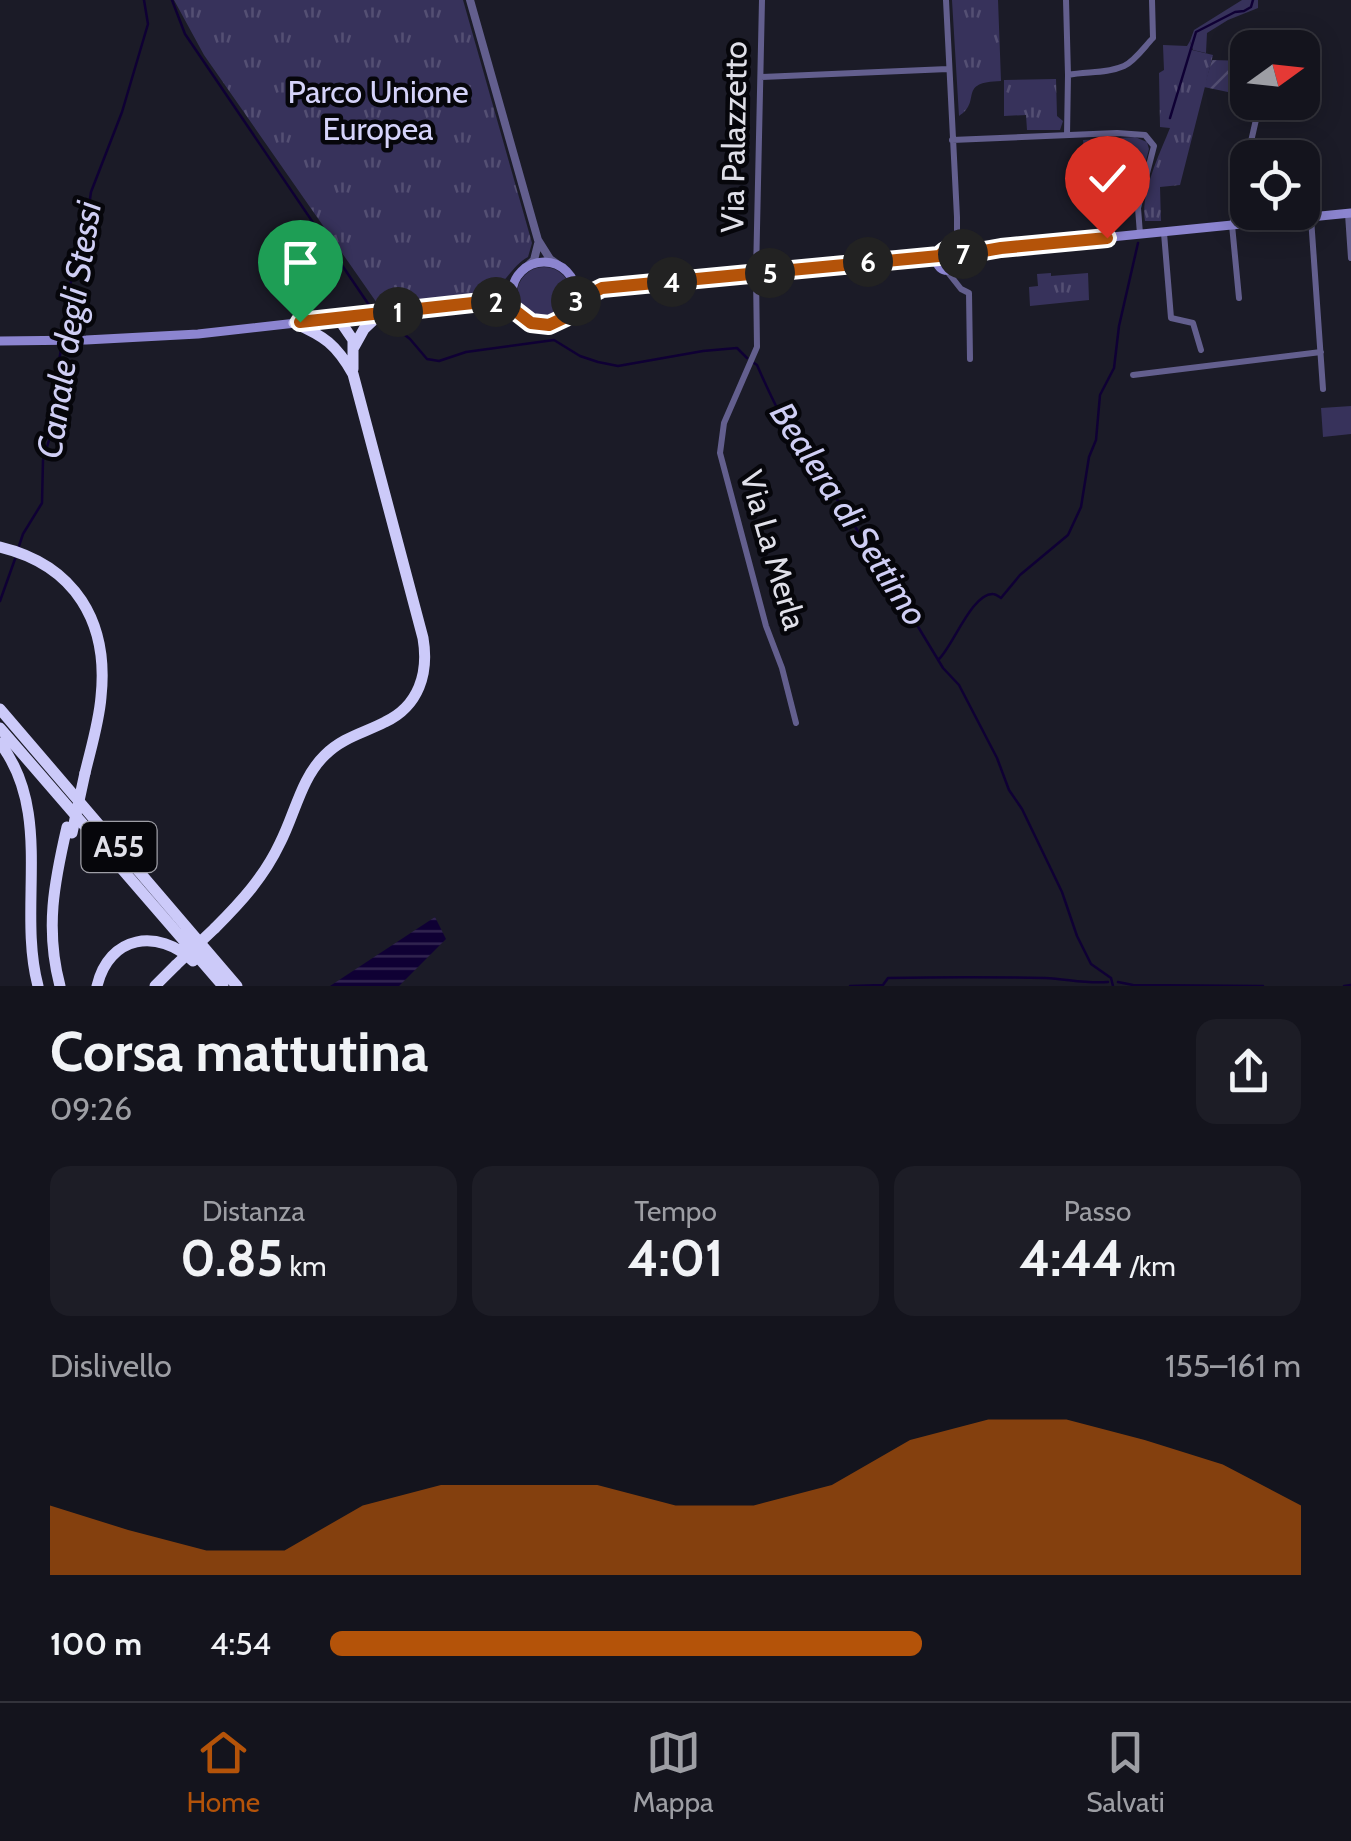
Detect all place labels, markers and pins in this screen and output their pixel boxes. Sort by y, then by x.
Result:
pin [1065,136,1150,239]
pin [258,220,343,323]
pin: 7 [938,229,988,279]
pin: 6 [843,237,893,287]
pin: 5 [745,248,795,298]
pin: 4 [647,257,697,307]
pin: 3 [551,276,601,326]
pin: 2 [471,277,521,327]
pin: 1 [373,287,423,337]

